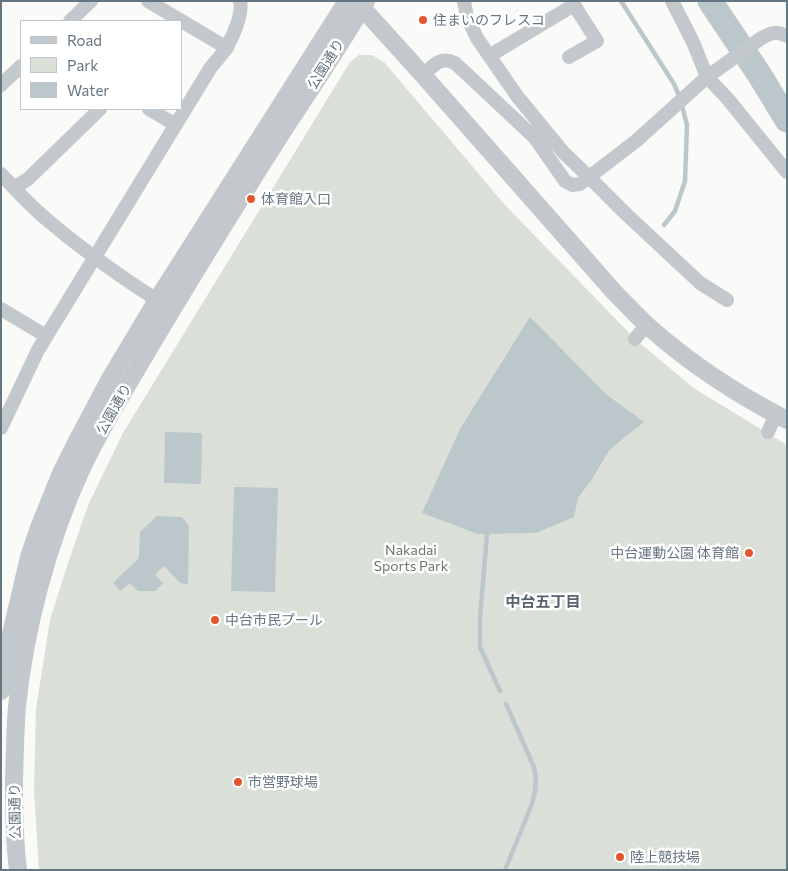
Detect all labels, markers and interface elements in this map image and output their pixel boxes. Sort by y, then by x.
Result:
place label: 住まいのフレスコ [433,12,545,28]
marker: 住まいのフレスコ [417,14,429,26]
legend [20,20,182,110]
text: Road [67,31,102,49]
street label: 公園通り [304,36,348,92]
text: Park [67,56,98,74]
text: Water [67,81,109,99]
place label: 体育館入口 [261,191,331,207]
marker: 体育館入口 [245,193,257,205]
street label: 公園通り [93,381,135,437]
park label: Nakadai Sports Park [374,542,448,574]
place label: 中台運動公園 体育館 [610,545,739,561]
marker: 中台運動公園 体育館 [743,547,755,559]
district label: 中台五丁目 [506,593,580,611]
place label: 中台市民プール [225,612,323,628]
marker: 中台市民プール [209,614,221,626]
place label: 市営野球場 [248,774,318,790]
marker: 市営野球場 [232,776,244,788]
street label: 公園通り [6,783,24,839]
place label: 陸上競技場 [630,849,700,865]
marker: 陸上競技場 [614,851,626,863]

